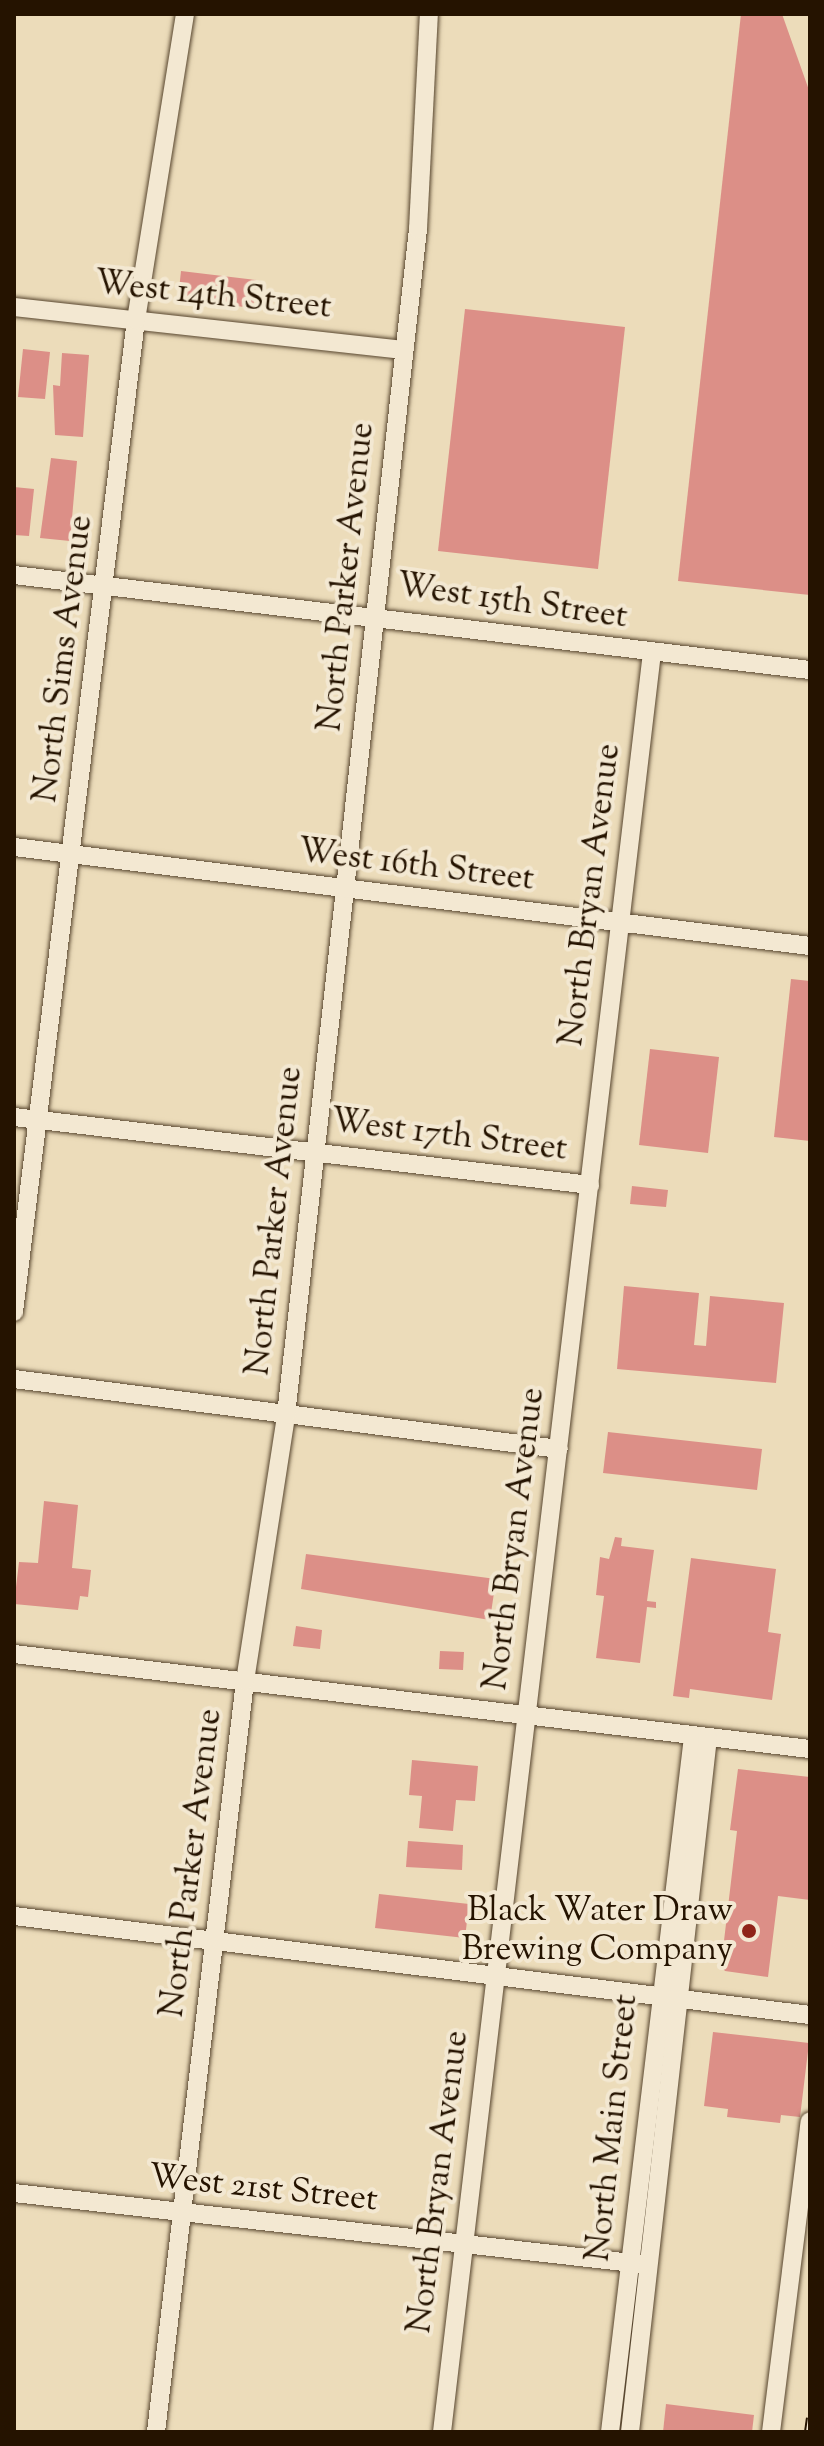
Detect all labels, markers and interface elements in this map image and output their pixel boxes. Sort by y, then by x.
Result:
street label: West 14th Street [93,263,333,329]
street label: North Parker Avenue [310,420,384,734]
street label: North Sims Avenue [26,513,102,805]
street label: West 15th Street [394,566,630,638]
street label: North Bryan Avenue [552,741,630,1049]
street label: West 16th Street [296,831,536,901]
street label: North Parker Avenue [238,1064,312,1378]
street label: West 17th Street [329,1101,569,1171]
street label: North Bryan Avenue [476,1385,554,1693]
street label: North Parker Avenue [153,1706,231,2020]
place label: Black Water Draw Brewing Company [461,1891,733,1970]
marker: Black Water Draw Brewing Company [740,1922,758,1940]
street label: North Main Street [579,1992,647,2264]
street label: North Bryan Avenue [400,2028,478,2336]
street label: West 21st Street [146,2157,380,2221]

